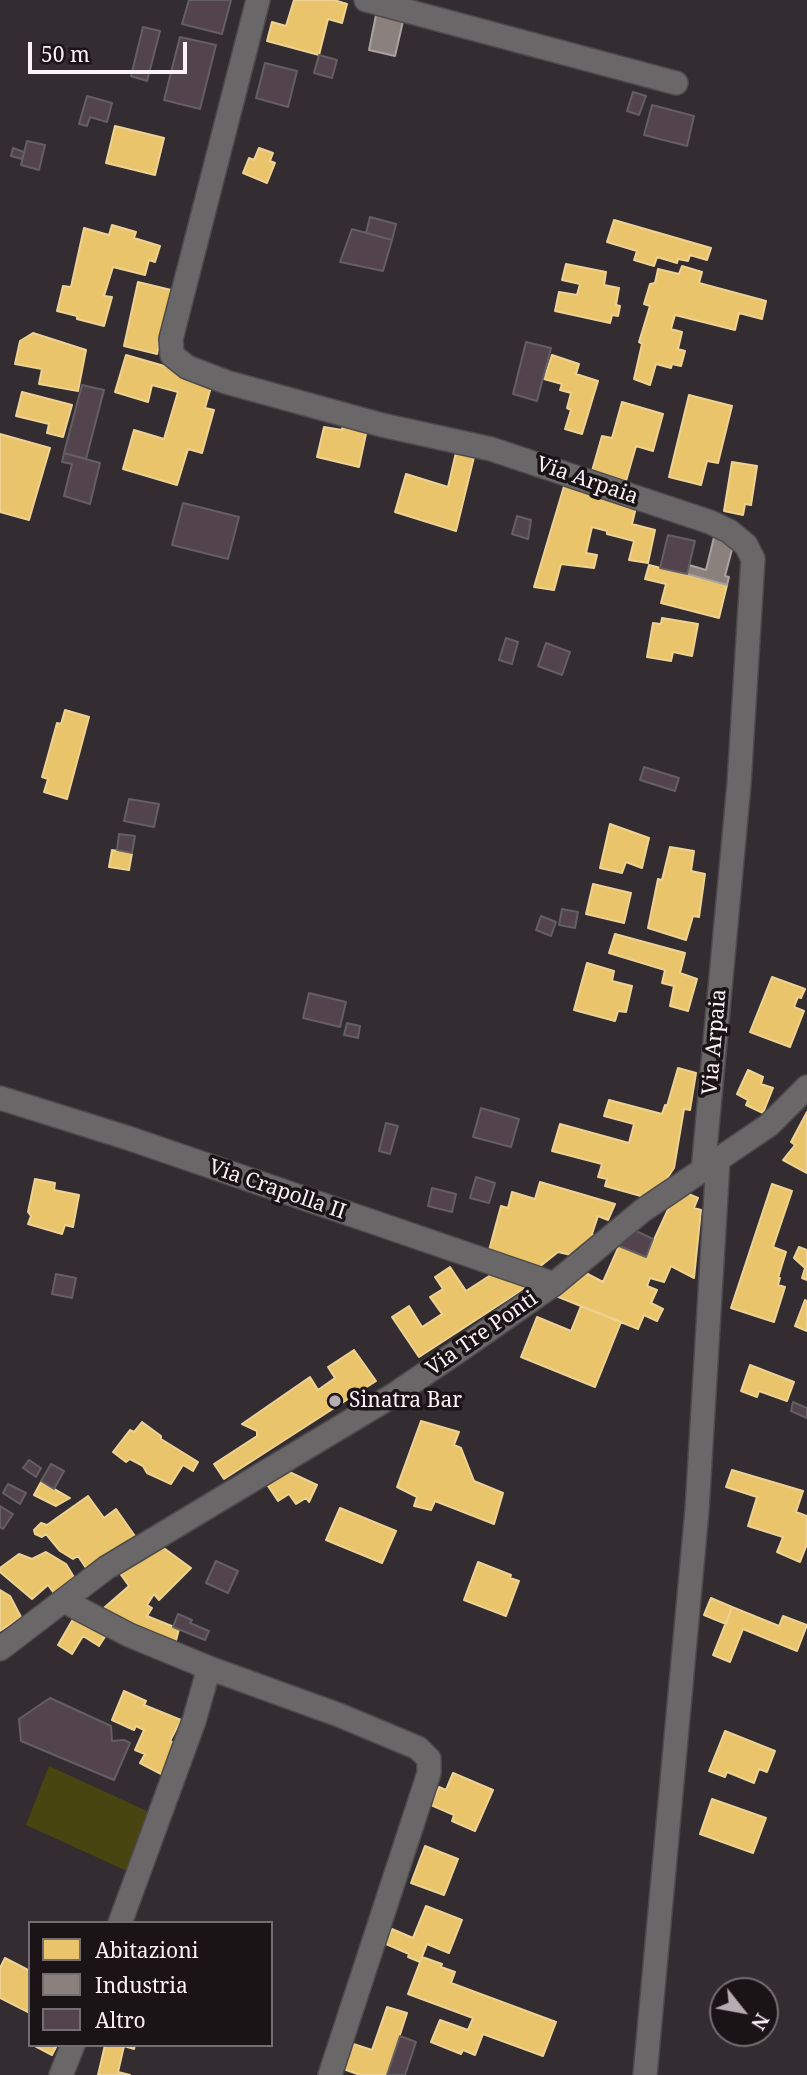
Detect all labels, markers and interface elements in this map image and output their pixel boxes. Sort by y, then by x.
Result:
scale bar [32,28,191,72]
text: 50 m [41,40,90,68]
street label: Via Arpaia [533,452,641,510]
street label: Via Arpaia [698,988,732,1096]
street label: Via Crapolla II [205,1155,349,1225]
street label: Via Tre Ponti [421,1286,543,1382]
place label: Sinatra Bar [349,1388,462,1414]
marker: Sinatra Bar [327,1393,343,1409]
legend [28,1921,273,2047]
text: Abitazioni [95,1936,198,1964]
text: Industria [95,1971,188,1999]
north arrow [709,1977,779,2047]
text: Altro [95,2006,146,2034]
text: N [745,2009,775,2035]

